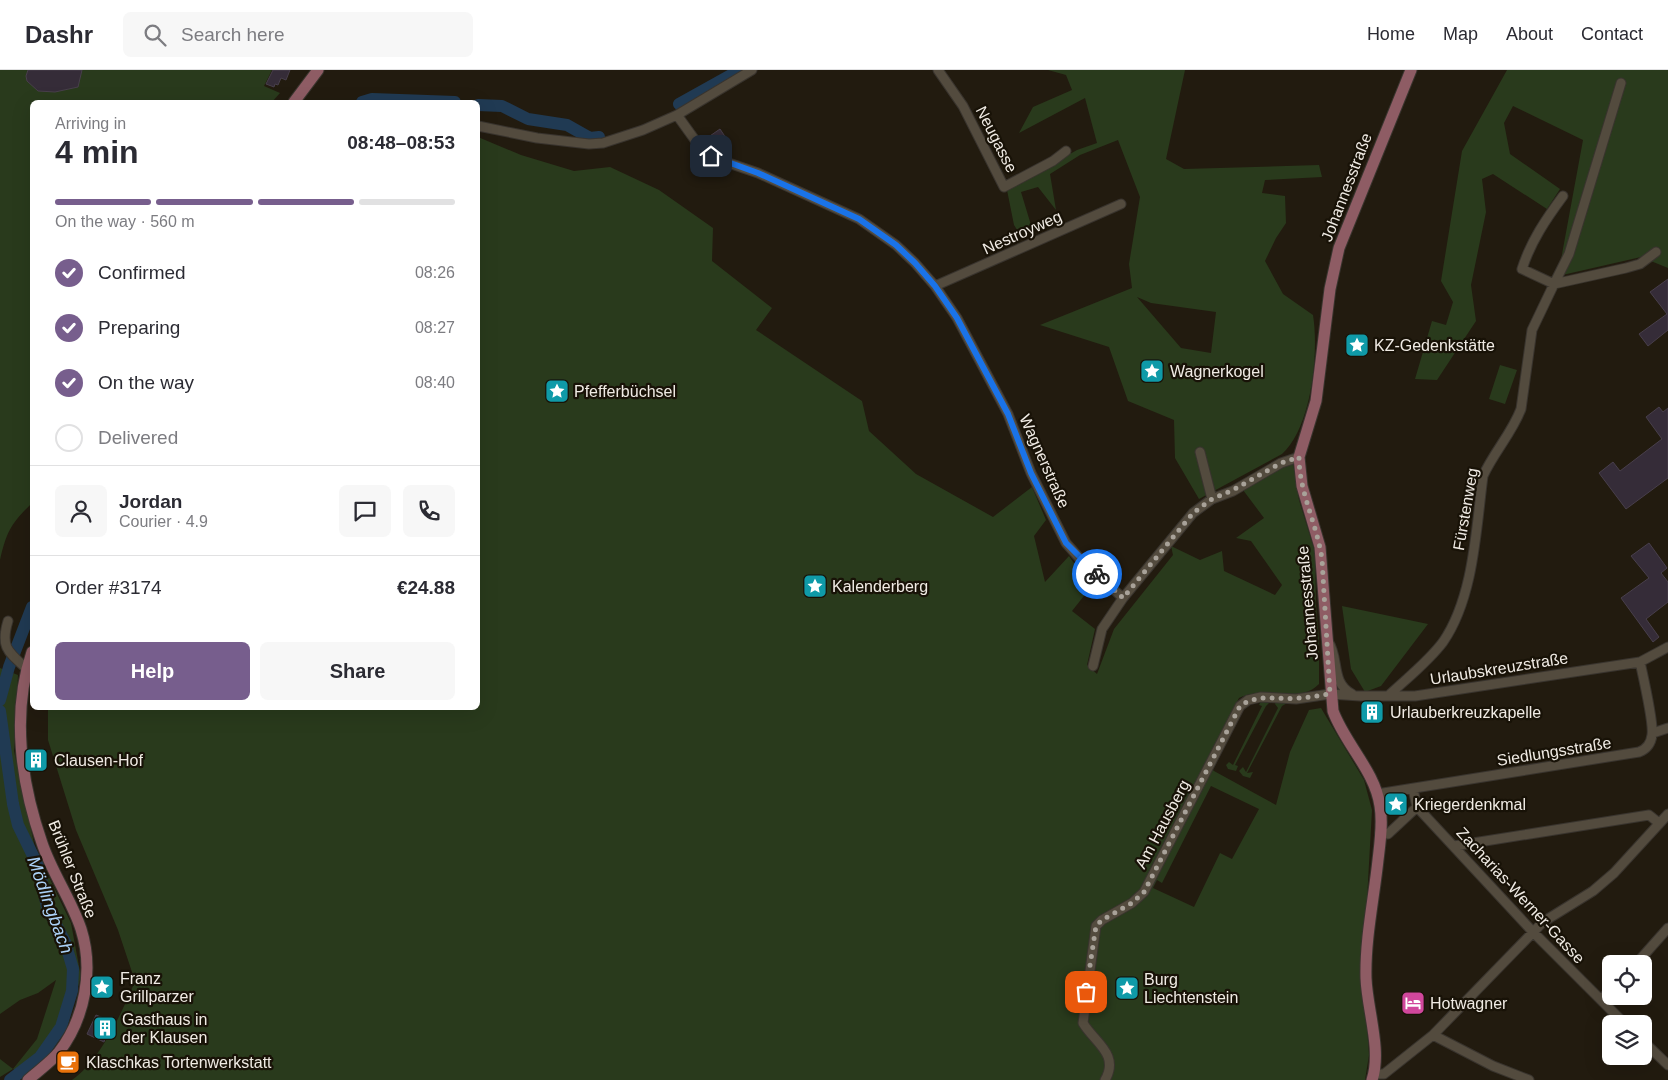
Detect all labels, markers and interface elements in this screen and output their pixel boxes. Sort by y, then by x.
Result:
search box [123,12,473,57]
text: Dashr [25,21,93,48]
icon: search [141,21,169,49]
text: Search here [181,24,285,45]
text: Home [1367,24,1415,44]
text: Map [1443,24,1478,44]
text: About [1506,24,1553,44]
text: Contact [1581,24,1643,44]
street label: Neugasse [973,103,1021,175]
text: Arriving in [55,115,126,132]
street label: Johannesstraße [1318,130,1375,244]
text: 08:48–08:53 [347,132,455,153]
text: 4 min [55,134,139,170]
pin [690,135,732,177]
icon: home [697,142,725,170]
street label: Nestroyweg [980,208,1064,257]
text: On the way · 560 m [55,213,195,230]
icon: check [55,259,83,287]
text: Confirmed [98,262,186,283]
text: 08:26 [415,264,455,281]
icon: check [55,314,83,342]
text: Preparing [98,317,180,338]
text: 08:27 [415,319,455,336]
place icon: KZ-Gedenkstätte [1344,332,1370,358]
place label: KZ-Gedenkstätte [1374,337,1495,354]
place icon: Wagnerkogel [1139,358,1165,384]
place label: Wagnerkogel [1170,363,1264,380]
icon: check [55,369,83,397]
text: On the way [98,372,194,393]
text: 08:40 [415,374,455,391]
place icon: Pfefferbüchsel [544,378,570,404]
place label: Pfefferbüchsel [574,383,676,400]
street label: Wagnerstraße [1016,412,1073,511]
text: Delivered [98,427,178,448]
street label: Fürstenweg [1450,466,1481,552]
button: person [55,485,107,537]
button: chat [339,485,391,537]
button: phone [403,485,455,537]
text: Jordan [119,491,182,512]
text: Courier · 4.9 [119,513,208,530]
street label: Johannesstraße [1294,545,1321,661]
courier [1072,549,1122,599]
icon: bike [1083,560,1111,588]
place icon: Kalenderberg [802,573,828,599]
text: Order #3174 [55,577,162,598]
text: €24.88 [397,577,455,598]
place label: Kalenderberg [832,578,928,595]
button: Help [55,642,250,700]
button: Share [260,642,455,700]
street label: Urlaubskreuzstraße [1429,649,1569,688]
building icon: Urlauberkreuzkapelle [1359,699,1385,725]
place label: Urlauberkreuzkapelle [1390,704,1541,721]
street label: Siedlungsstraße [1496,734,1613,769]
building icon: Clausen-Hof [23,747,49,773]
place label: Clausen-Hof [54,752,143,769]
street label: Am Hausberg [1132,777,1193,871]
place icon: Kriegerdenkmal [1383,791,1409,817]
place label: Kriegerdenkmal [1414,796,1526,813]
street label: Brühler Straße [45,818,100,921]
street label: Zacharias-Werner-Gasse [1453,824,1588,967]
water label: Mödlingbach [23,854,77,956]
map controls [1602,955,1652,1065]
button: locate [1602,955,1652,1005]
place label: Franz Grillparzer [120,970,194,1005]
pin [1065,971,1107,1013]
place label: Burg Liechtenstein [1144,971,1238,1006]
place icon: Franz Grillparzer [89,974,115,1000]
place icon: Burg Liechtenstein [1114,975,1140,1001]
icon: bag [1072,978,1100,1006]
hotel icon: Hotwagner [1400,990,1426,1016]
place label: Hotwagner [1430,995,1508,1012]
place label: Gasthaus in der Klausen [122,1011,207,1046]
building icon: Gasthaus in der Klausen [92,1015,118,1041]
button: layers [1602,1015,1652,1065]
cafe icon: Klaschkas Tortenwerkstatt [55,1049,81,1075]
place label: Klaschkas Tortenwerkstatt [86,1054,272,1071]

